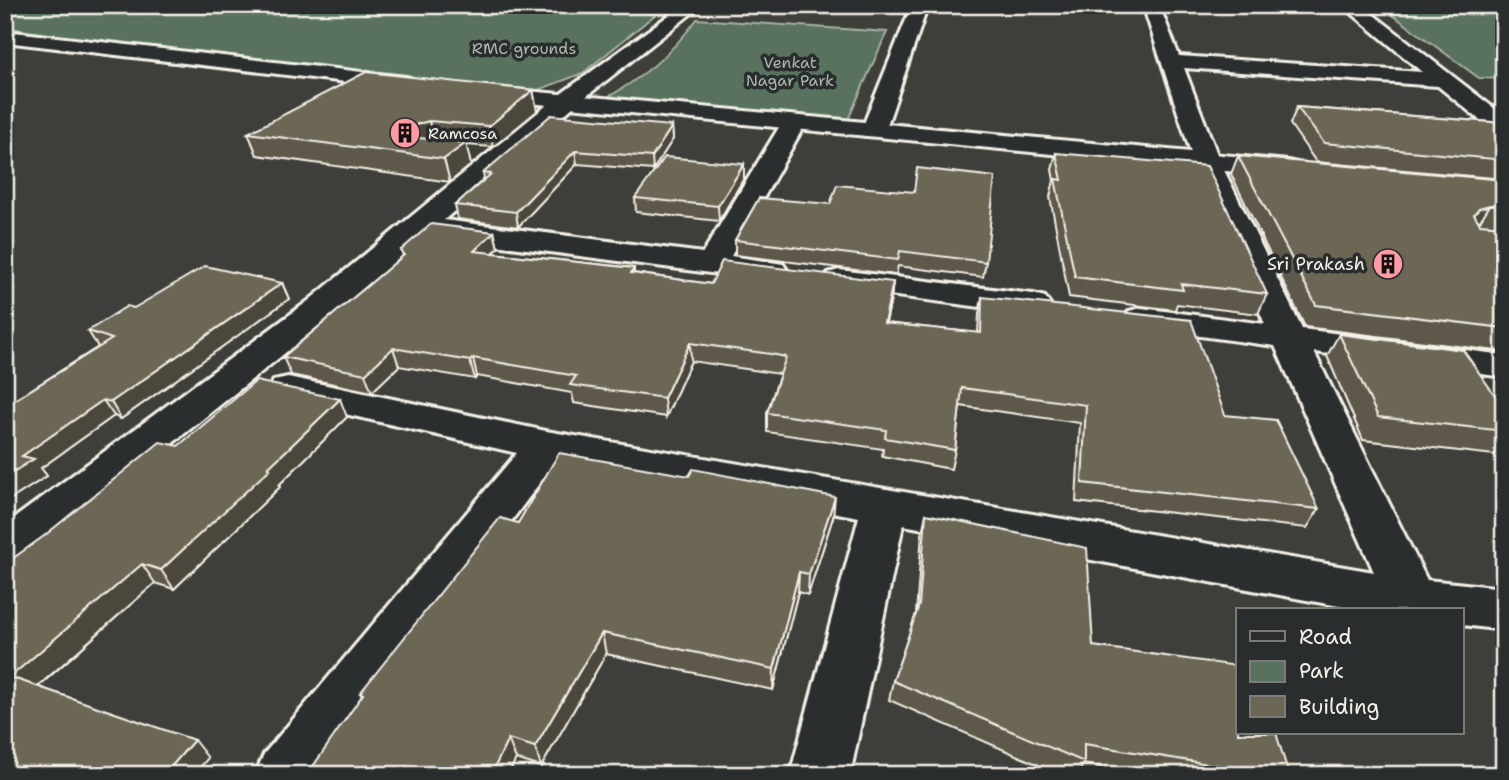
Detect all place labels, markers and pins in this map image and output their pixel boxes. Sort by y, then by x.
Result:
building icon: Ramcosa [388,116,422,150]
place label: Ramcosa [428,123,497,144]
building icon: Sri Prakash [1371,247,1405,281]
place label: Sri Prakash [1267,252,1365,276]

